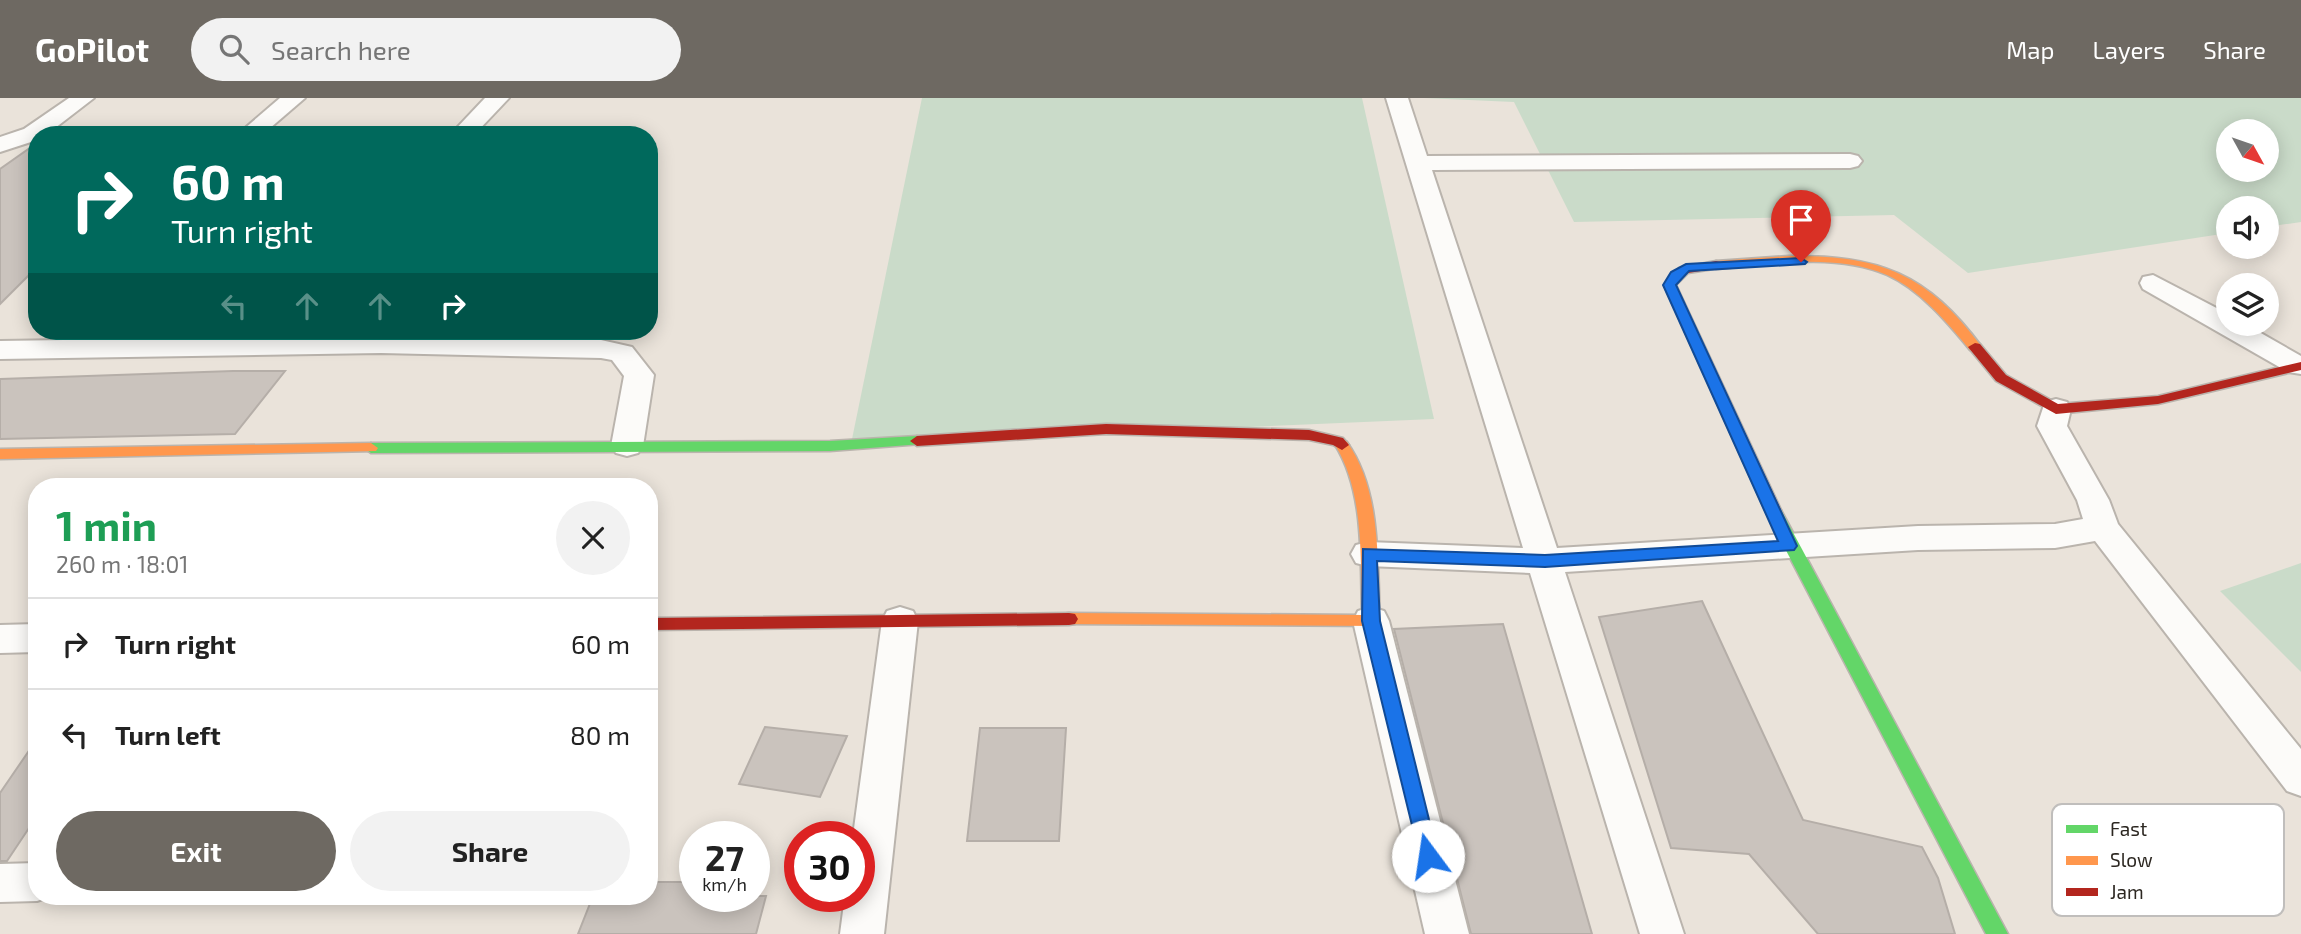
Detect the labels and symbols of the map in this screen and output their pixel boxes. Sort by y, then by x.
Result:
north arrow [2216,119,2278,182]
pin [1771,190,1831,262]
legend [2052,804,2284,916]
text: Fast [2110,817,2147,840]
position arrow [1391,819,1465,893]
speed limit sign: 30 [784,821,875,912]
text: Slow [2110,848,2153,871]
text: Jam [2110,880,2144,903]

